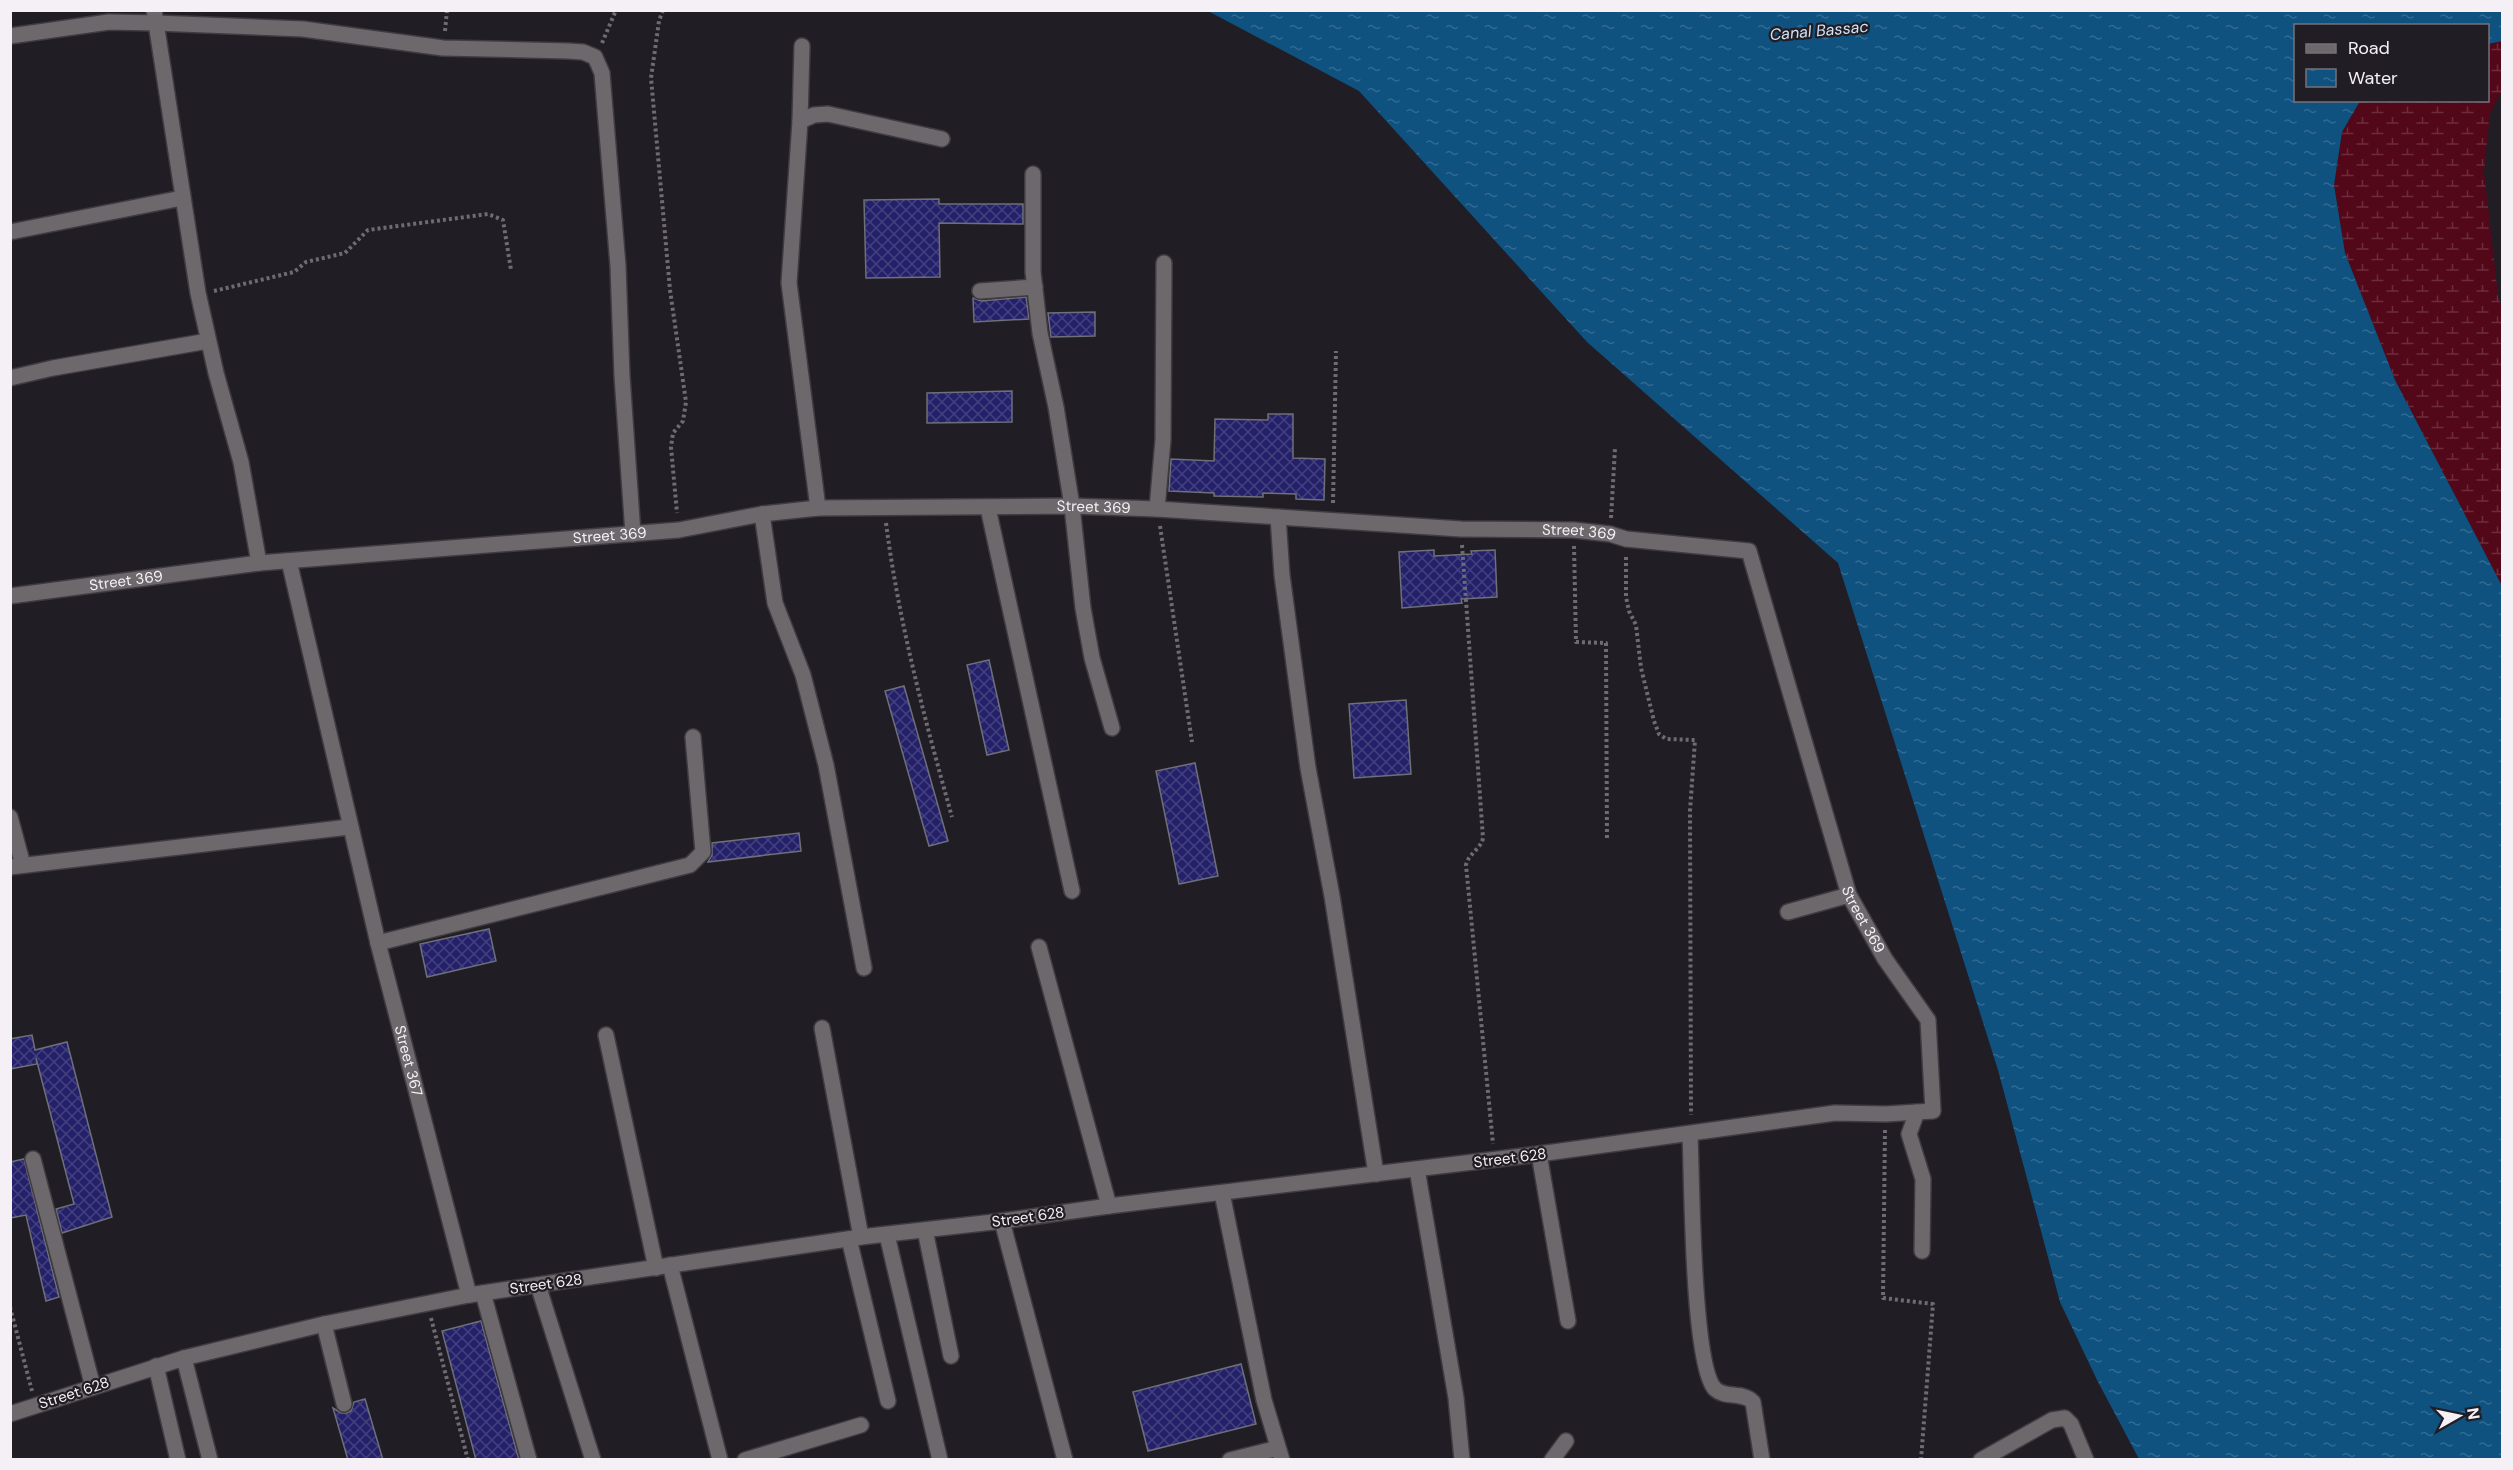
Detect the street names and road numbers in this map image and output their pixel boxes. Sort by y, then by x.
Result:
street label: Street 369 [1057,496,1131,518]
street label: Street 369 [1542,520,1618,545]
street label: Street 369 [572,523,647,548]
street label: Street 369 [88,566,164,595]
street label: Street 369 [1837,884,1890,957]
street label: Street 367 [390,1023,427,1098]
street label: Street 628 [1473,1144,1547,1172]
street label: Street 628 [990,1202,1066,1232]
street label: Street 628 [508,1269,584,1299]
street label: Street 628 [36,1372,112,1414]

